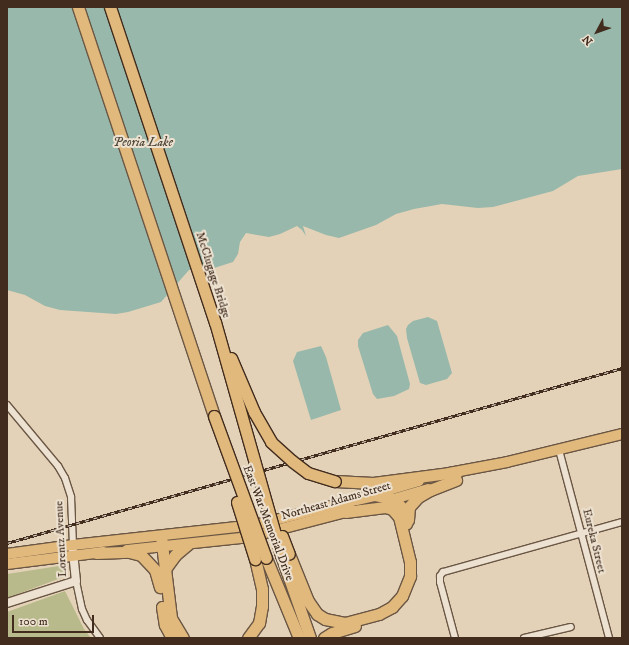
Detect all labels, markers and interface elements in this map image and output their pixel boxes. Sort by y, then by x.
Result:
north arrow [577,12,617,52]
text: N [580,32,596,48]
water label: Peoria Lake [113,134,173,150]
street label: McClugage Bridge [192,230,234,320]
street label: East War Memorial Drive [239,463,297,583]
street label: Northeast Adams Street [280,478,392,524]
street label: Lorentz Avenue [52,501,70,577]
street label: Eureka Street [579,507,609,575]
scale bar [14,607,96,633]
text: 100 m [19,614,48,629]

